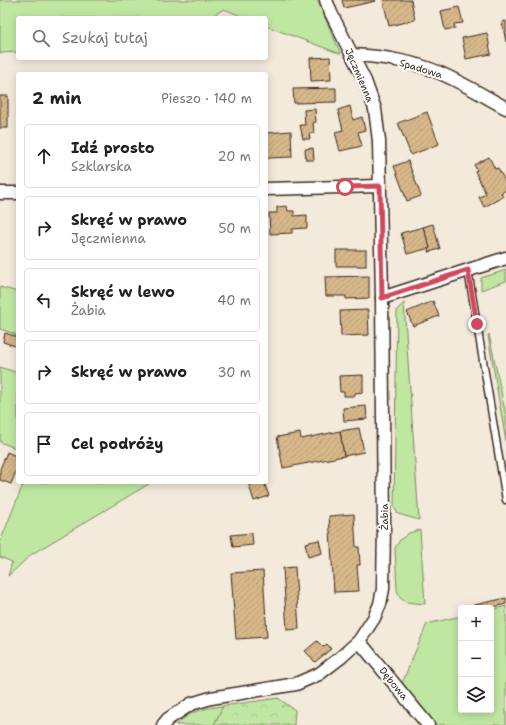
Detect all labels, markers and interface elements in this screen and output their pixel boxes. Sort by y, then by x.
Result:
search box [16,16,268,60]
icon: search [30,27,52,49]
text: Szukaj tutaj [62,28,148,48]
street label: Jęczmienna [342,46,377,105]
street label: Spadowa [398,56,445,81]
text: 2 min [32,87,82,109]
text: Pieszo · 140 m [161,90,252,107]
text: Idź prosto [71,138,155,158]
icon: ahead [33,145,55,167]
text: 20 m [218,148,251,165]
text: Szklarska [71,158,131,175]
route start [336,178,354,196]
text: Skręć w prawo [71,210,187,230]
icon: right [33,217,55,239]
text: 50 m [218,220,251,237]
text: Jęczmienna [71,230,146,247]
text: Skręć w lewo [71,282,175,302]
icon: left [33,289,55,311]
text: 40 m [217,292,251,309]
text: Żabia [71,302,106,319]
route end [468,315,486,333]
icon: right [33,361,55,383]
text: Skręć w prawo [71,362,187,382]
text: 30 m [217,364,251,381]
icon: arrive [33,433,55,455]
text: Cel podróży [71,434,163,454]
street label: Żabia [378,503,391,530]
map controls [458,605,494,713]
button: + [458,605,494,641]
button: − [458,641,494,677]
street label: Dębowa [376,664,411,703]
button: layers [458,677,494,713]

